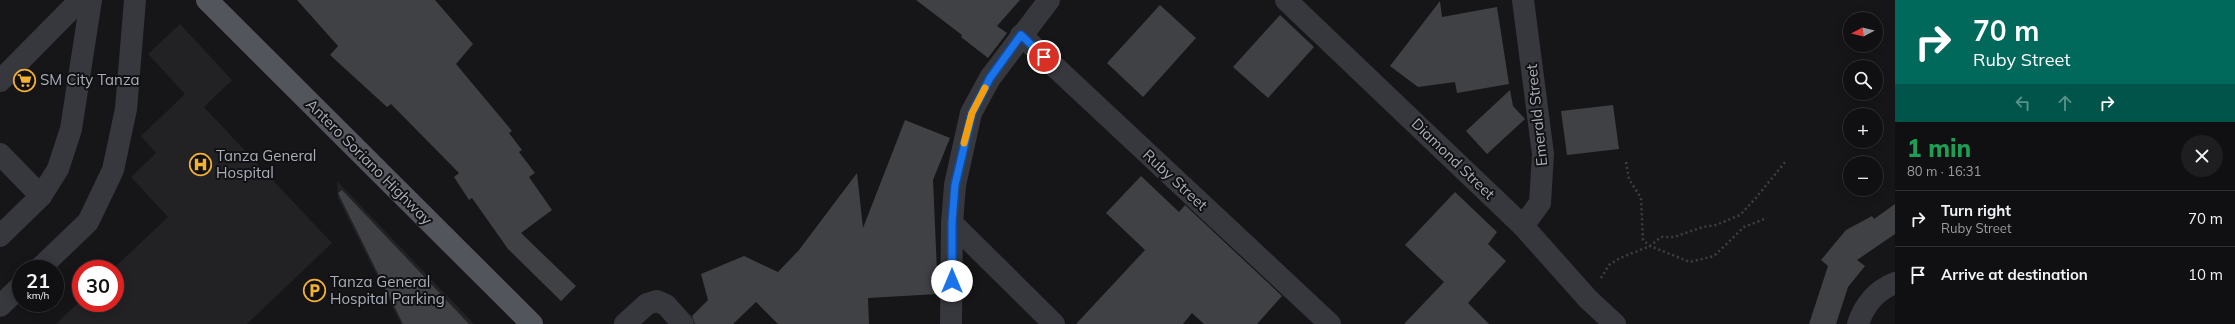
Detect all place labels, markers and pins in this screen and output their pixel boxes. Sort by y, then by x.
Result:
pin [1027,40,1061,74]
supermarket icon: SM City Tanza [12,67,38,93]
place label: SM City Tanza [40,70,140,89]
place label: Tanza General Hospital [216,146,316,182]
hospital icon: Tanza General Hospital [188,152,214,178]
place label: Tanza General Hospital Parking [330,272,445,308]
parking icon: Tanza General Hospital Parking [301,278,327,304]

